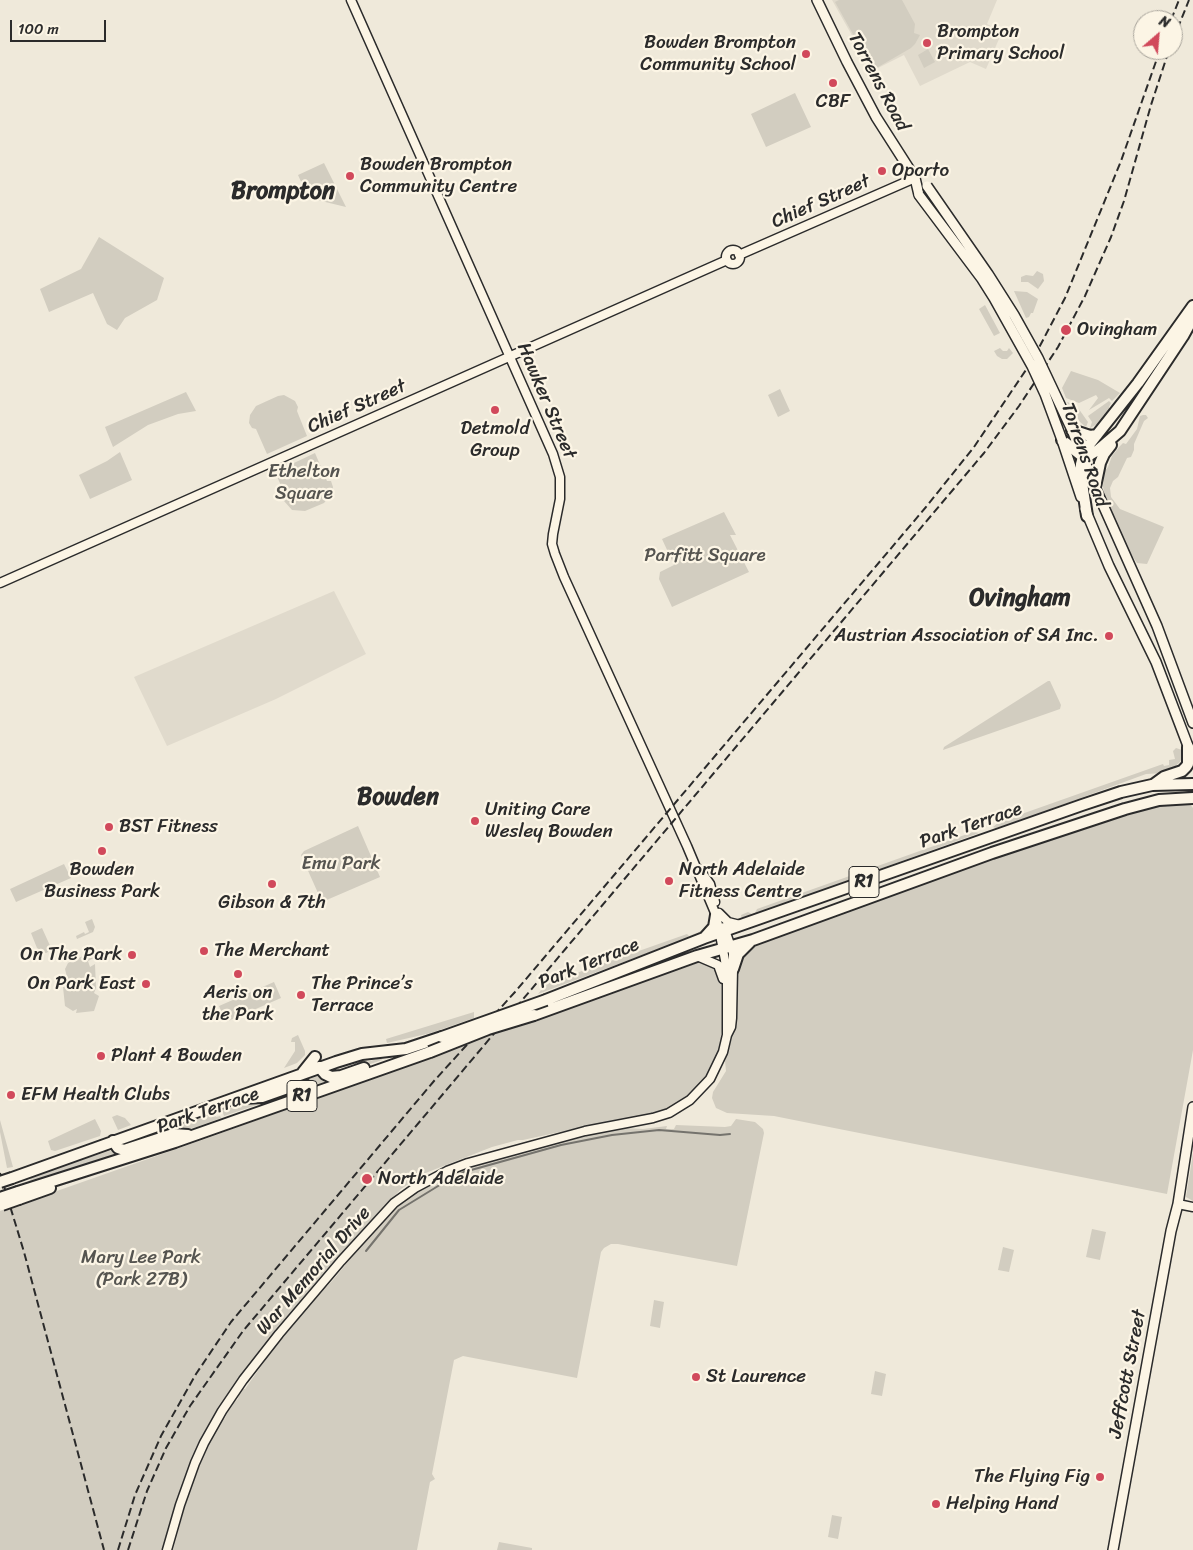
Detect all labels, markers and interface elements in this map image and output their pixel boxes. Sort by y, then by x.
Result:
text: N [1155,9,1175,35]
scale bar [12,10,109,42]
north arrow [1133,10,1183,60]
text: 100 m [18,16,59,42]
place label: Brompton Primary School [937,21,1064,65]
street label: Torrens Road [842,29,914,135]
place label: Bowden Brompton Community School [640,32,796,76]
marker: Brompton Primary School [921,37,933,49]
marker: Bowden Brompton Community School [800,48,812,60]
marker: CBF [827,77,839,89]
place label: CBF [816,91,850,113]
place label: Bowden Brompton Community Centre [360,154,517,198]
place label: Oporto [892,160,949,182]
marker: Oporto [876,165,888,177]
marker: Bowden Brompton Community Centre [344,170,356,182]
street label: Chief Street [768,170,874,234]
district label: Brompton [231,178,335,206]
place label: Ovingham [1077,319,1157,341]
marker: Ovingham [1059,323,1073,337]
street label: Hawker Street [511,340,581,462]
street label: Chief Street [304,375,410,439]
street label: Torrens Road [1056,400,1112,510]
marker: Detmold Group [489,404,501,416]
place label: Detmold Group [460,418,530,462]
park label: Ethelton Square [268,461,340,505]
park label: Parfitt Square [644,545,766,567]
district label: Ovingham [969,585,1071,613]
place label: Austrian Association of SA Inc. [834,625,1099,647]
marker: Austrian Association of SA Inc. [1103,630,1115,642]
district label: Bowden [357,784,439,812]
street label: Park Terrace [917,798,1025,854]
place label: Uniting Care Wesley Bowden [485,799,613,843]
marker: Uniting Care Wesley Bowden [469,815,481,827]
place label: BST Fitness [119,816,218,838]
marker: BST Fitness [103,821,115,833]
marker: Bowden Business Park [96,845,108,857]
park label: Emu Park [301,853,381,875]
place label: Bowden Business Park [44,859,160,903]
place label: North Adelaide Fitness Centre [679,859,805,903]
road number: R1 [849,866,879,898]
marker: North Adelaide Fitness Centre [663,875,675,887]
marker: Gibson & 7th [266,878,278,890]
place label: Gibson & 7th [218,892,326,914]
street label: Park Terrace [535,934,643,994]
place label: The Merchant [214,940,330,962]
place label: On The Park [20,944,122,966]
marker: The Merchant [198,945,210,957]
marker: On The Park [126,949,138,961]
marker: Aeris on the Park [232,968,244,980]
place label: On Park East [27,973,136,995]
place label: The Prince’s Terrace [311,973,413,1017]
marker: On Park East [140,978,152,990]
place label: Aeris on the Park [202,982,274,1026]
marker: The Prince’s Terrace [295,989,307,1001]
place label: Plant 4 Bowden [111,1045,242,1067]
marker: Plant 4 Bowden [95,1050,107,1062]
road number: R1 [287,1080,317,1112]
street label: Park Terrace [154,1083,262,1139]
place label: EFM Health Clubs [21,1084,170,1106]
marker: EFM Health Clubs [5,1089,17,1101]
place label: North Adelaide [378,1168,504,1190]
marker: North Adelaide [360,1172,374,1186]
street label: War Memorial Drive [252,1202,376,1340]
park label: Mary Lee Park (Park 27B) [81,1247,201,1291]
street label: Jeffcott Street [1104,1308,1152,1440]
place label: St Laurence [706,1366,806,1388]
marker: St Laurence [690,1371,702,1383]
place label: The Flying Fig [974,1466,1090,1488]
marker: The Flying Fig [1094,1471,1106,1483]
place label: Helping Hand [946,1493,1058,1515]
marker: Helping Hand [930,1498,942,1510]

